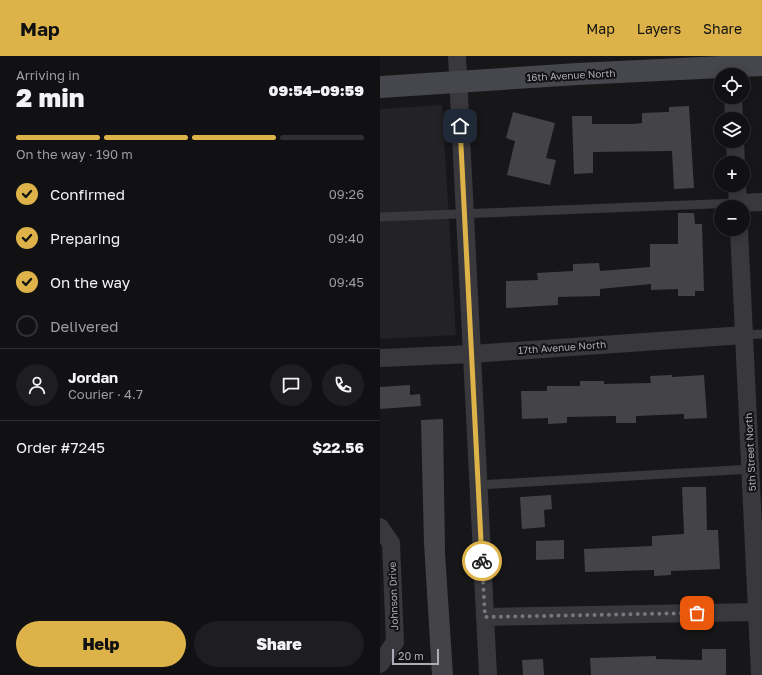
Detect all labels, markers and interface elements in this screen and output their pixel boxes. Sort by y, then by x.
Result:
text: Map [20,17,60,40]
text: Map [586,20,615,37]
text: Layers [637,20,681,37]
text: Share [703,20,742,37]
text: Arriving in [16,67,80,83]
street label: 16th Avenue North [526,67,616,83]
map controls [714,68,750,236]
button: locate [714,68,750,104]
text: 09:54–09:59 [269,81,364,99]
text: 2 min [16,82,84,113]
pin [443,109,477,143]
button: layers [714,112,750,148]
icon: home [449,115,471,137]
text: On the way · 190 m [16,146,133,162]
button: + [714,156,750,192]
icon: check [16,183,38,205]
text: Confirmed [50,185,125,203]
text: 09:26 [329,186,364,202]
button: − [714,200,750,236]
icon: check [16,227,38,249]
text: Preparing [50,229,120,247]
text: 09:40 [328,230,364,246]
icon: check [16,271,38,293]
text: On the way [50,273,130,291]
text: 09:45 [329,274,364,290]
text: Delivered [50,317,118,335]
street label: 17th Avenue North [517,338,607,356]
button: person [16,364,58,406]
button: chat [270,364,312,406]
button: phone [322,364,364,406]
text: Jordan [68,368,118,386]
text: Courier · 4.7 [68,386,143,402]
street label: 5th Street North [742,413,758,491]
text: Order #7245 [16,438,105,456]
text: $22.56 [312,438,364,456]
courier [462,541,502,581]
icon: bike [471,550,493,572]
street label: Johnson Drive [386,561,400,630]
pin [680,596,714,630]
icon: bag [686,602,708,624]
button: Help [16,621,186,667]
button: Share [194,621,364,667]
scale bar [392,647,439,666]
text: 20 m [398,649,424,662]

